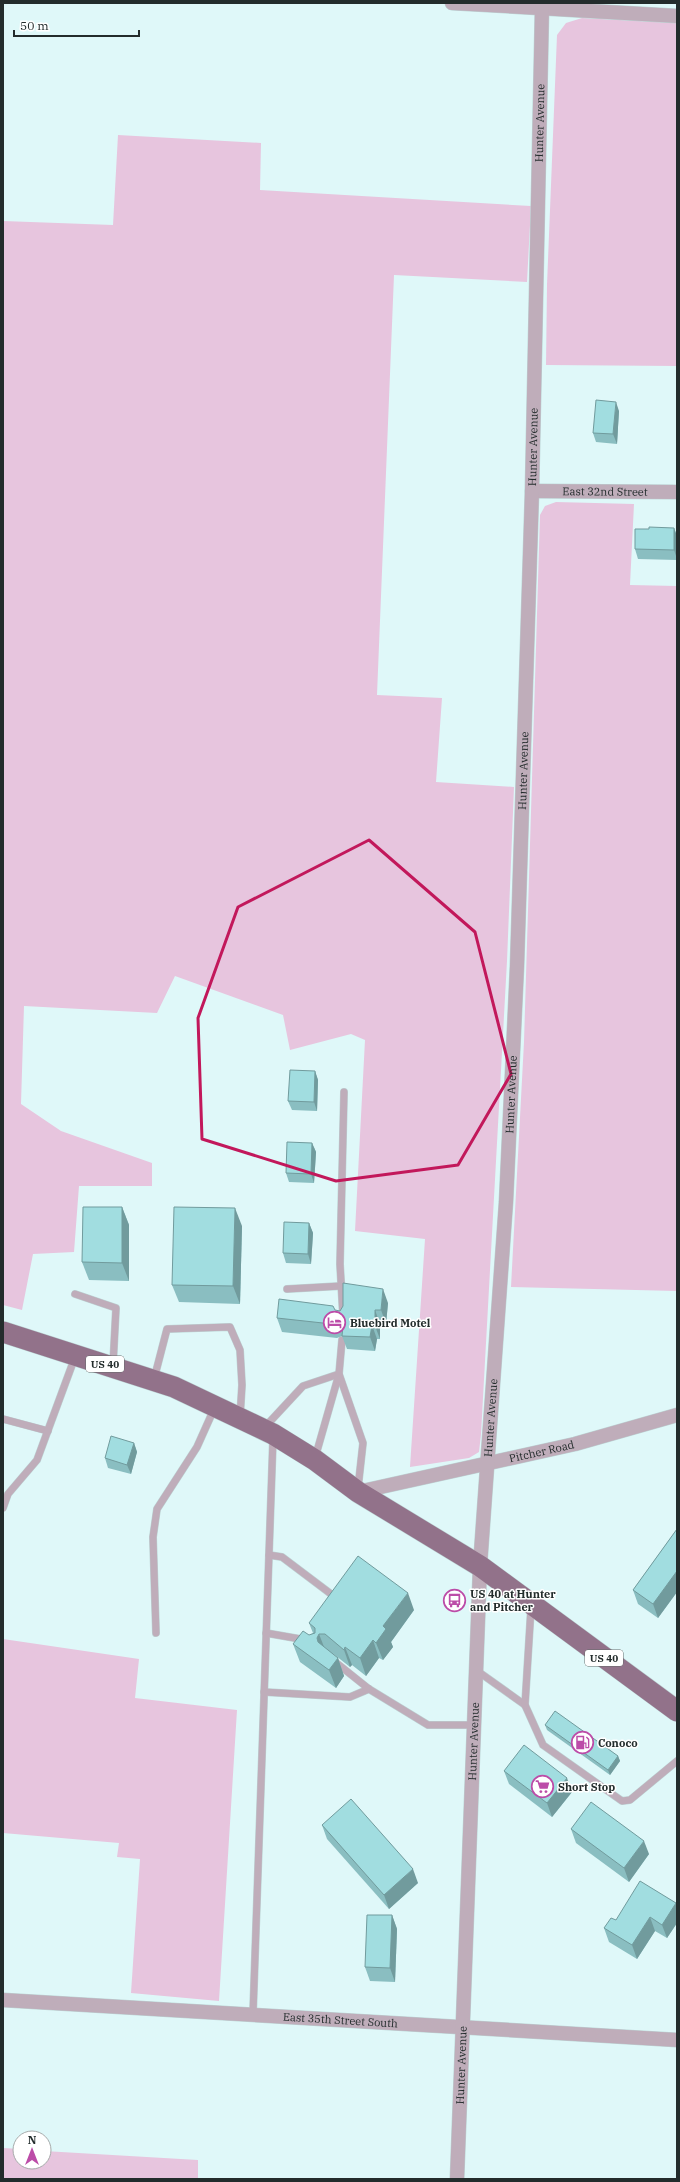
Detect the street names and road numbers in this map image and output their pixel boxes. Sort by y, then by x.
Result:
street label: Hunter Avenue [532,83,547,162]
street label: Hunter Avenue [525,407,541,486]
street label: East 32nd Street [562,484,648,499]
street label: Hunter Avenue [515,731,531,810]
street label: Hunter Avenue [502,1055,520,1134]
road number: US 40 [86,1356,124,1372]
street label: Hunter Avenue [481,1378,500,1457]
street label: Pitcher Road [508,1437,576,1465]
road number: US 40 [585,1650,623,1666]
street label: Hunter Avenue [465,1702,482,1781]
street label: East 35th Street South [283,2010,398,2030]
street label: Hunter Avenue [453,2026,470,2105]

